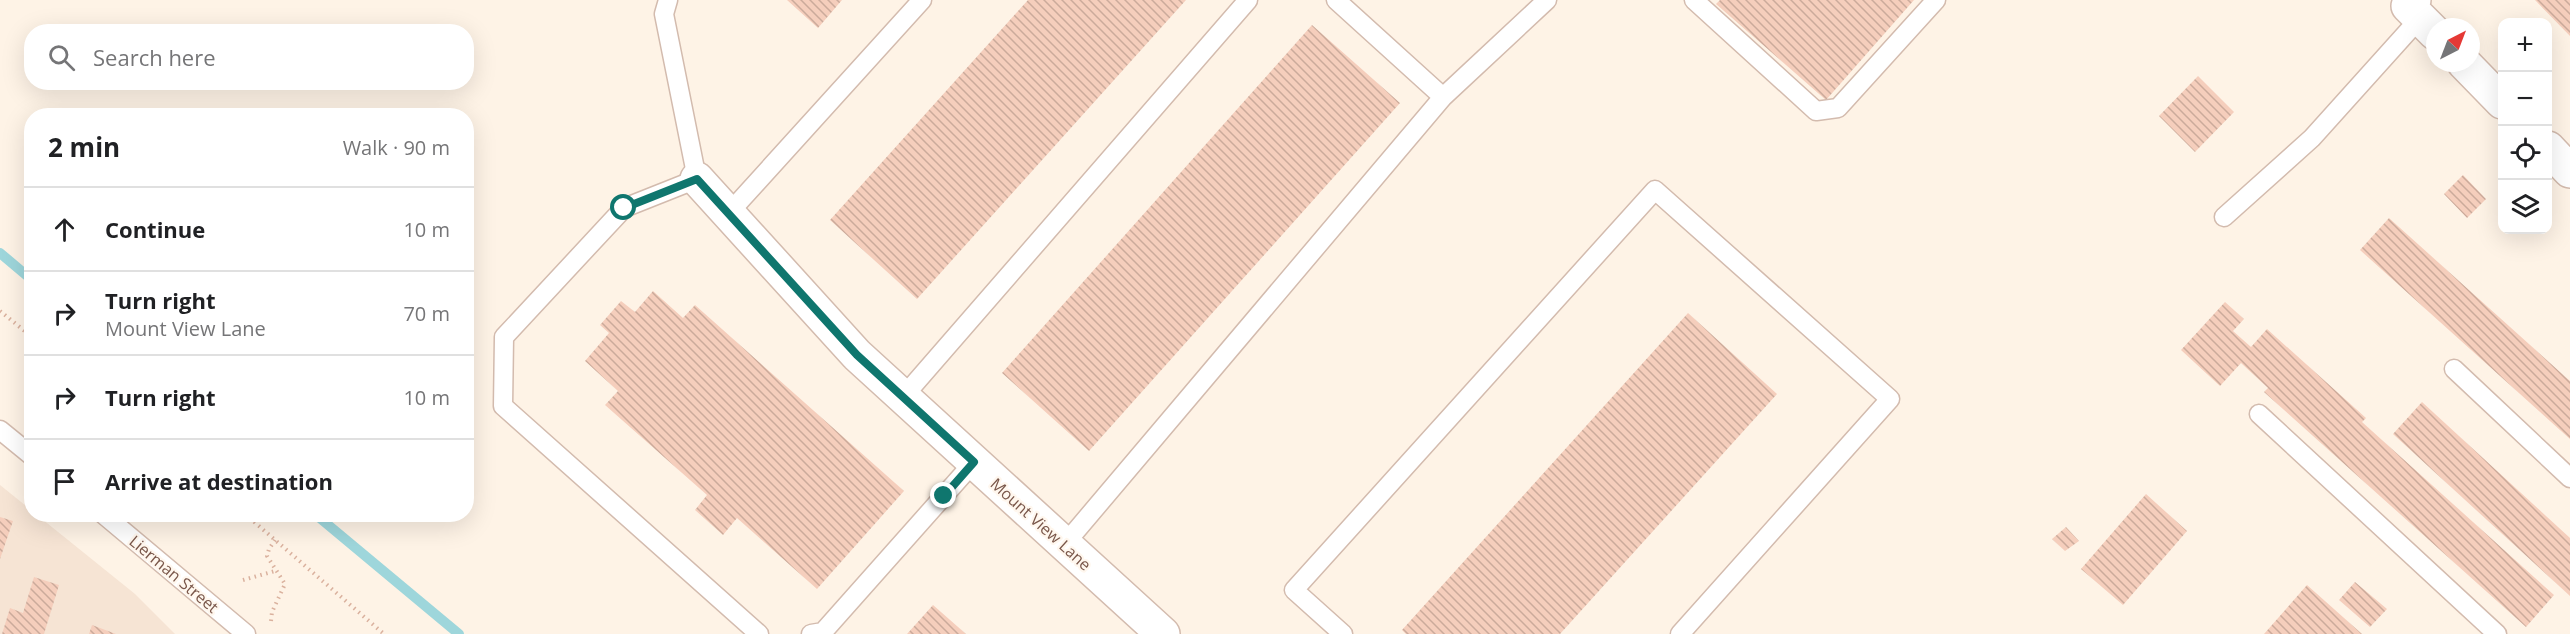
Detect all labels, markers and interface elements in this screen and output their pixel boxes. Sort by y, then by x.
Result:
north arrow [2426,18,2480,72]
map controls [2498,18,2552,234]
button: + [2498,18,2552,72]
search box [24,24,474,90]
icon: search [45,41,78,74]
text: Search here [93,42,216,72]
button: − [2498,72,2552,126]
button: locate [2498,126,2552,180]
text: 2 min [48,129,120,165]
text: Walk · 90 m [343,134,450,161]
button: layers [2498,180,2552,234]
route start [610,194,636,220]
icon: ahead [48,213,81,246]
text: Continue [105,214,205,244]
text: 10 m [403,216,450,243]
text: Turn right [105,285,216,315]
icon: right [48,297,81,330]
text: 70 m [403,300,450,327]
text: Mount View Lane [105,315,266,342]
icon: right [48,381,81,414]
text: Turn right [105,382,216,412]
text: 10 m [403,384,450,411]
icon: arrive [48,465,81,498]
text: Arrive at destination [105,466,333,496]
street label: Mount View Lane [986,473,1096,575]
route end [930,482,956,508]
street label: Lierman Street [125,530,224,618]

